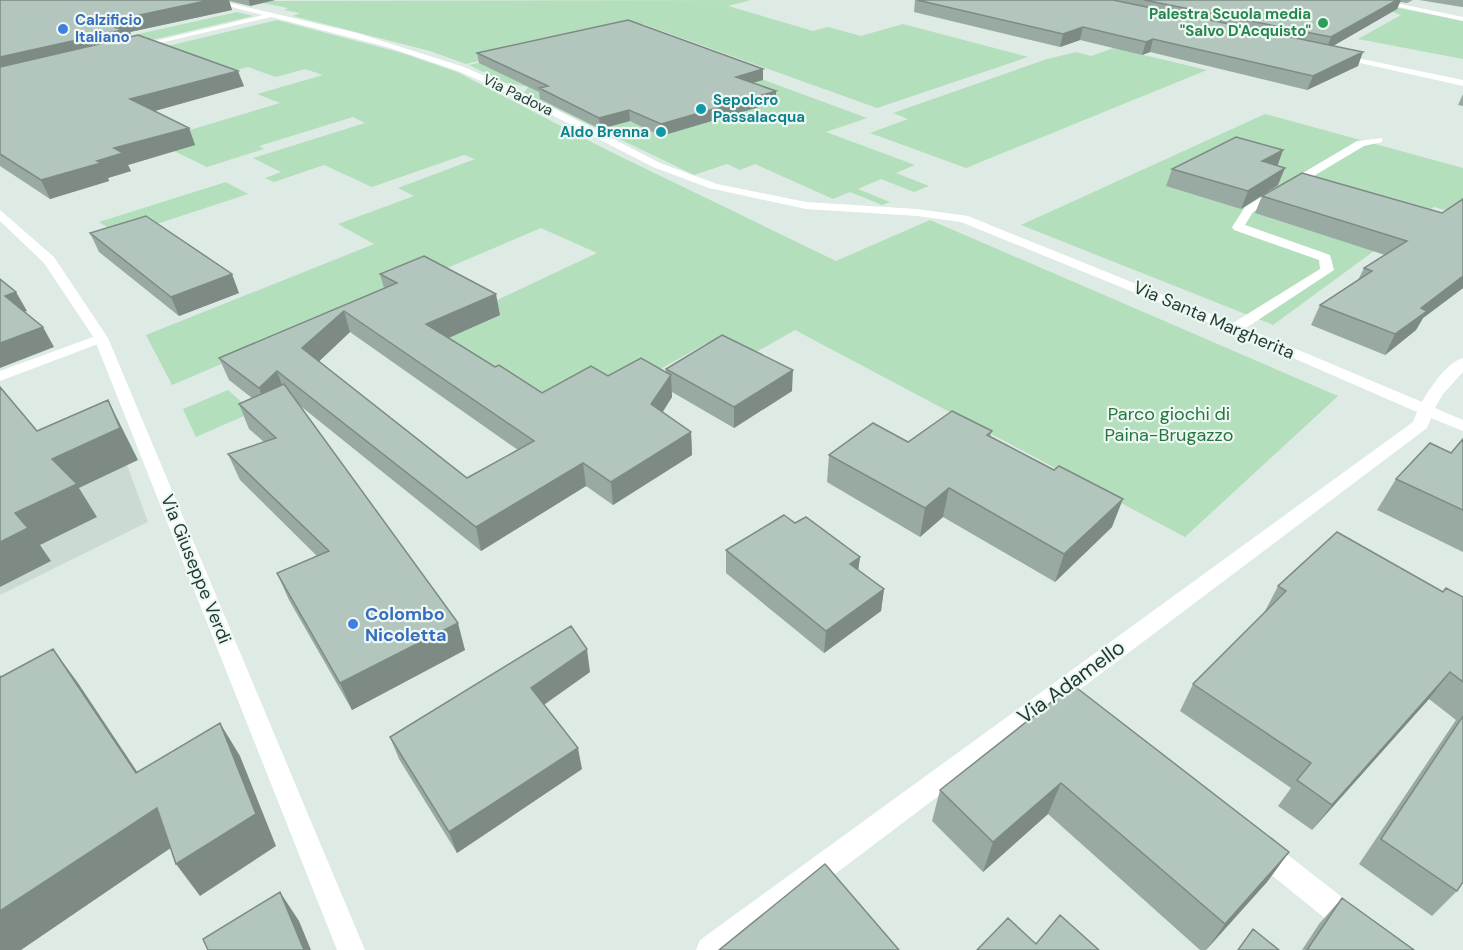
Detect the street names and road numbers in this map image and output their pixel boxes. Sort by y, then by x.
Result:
street label: Via Padova [479,69,557,121]
street label: Via Santa Margherita [1130,275,1298,365]
street label: Via Giuseppe Verdi [155,491,237,647]
street label: Via Adamello [1012,633,1130,731]

